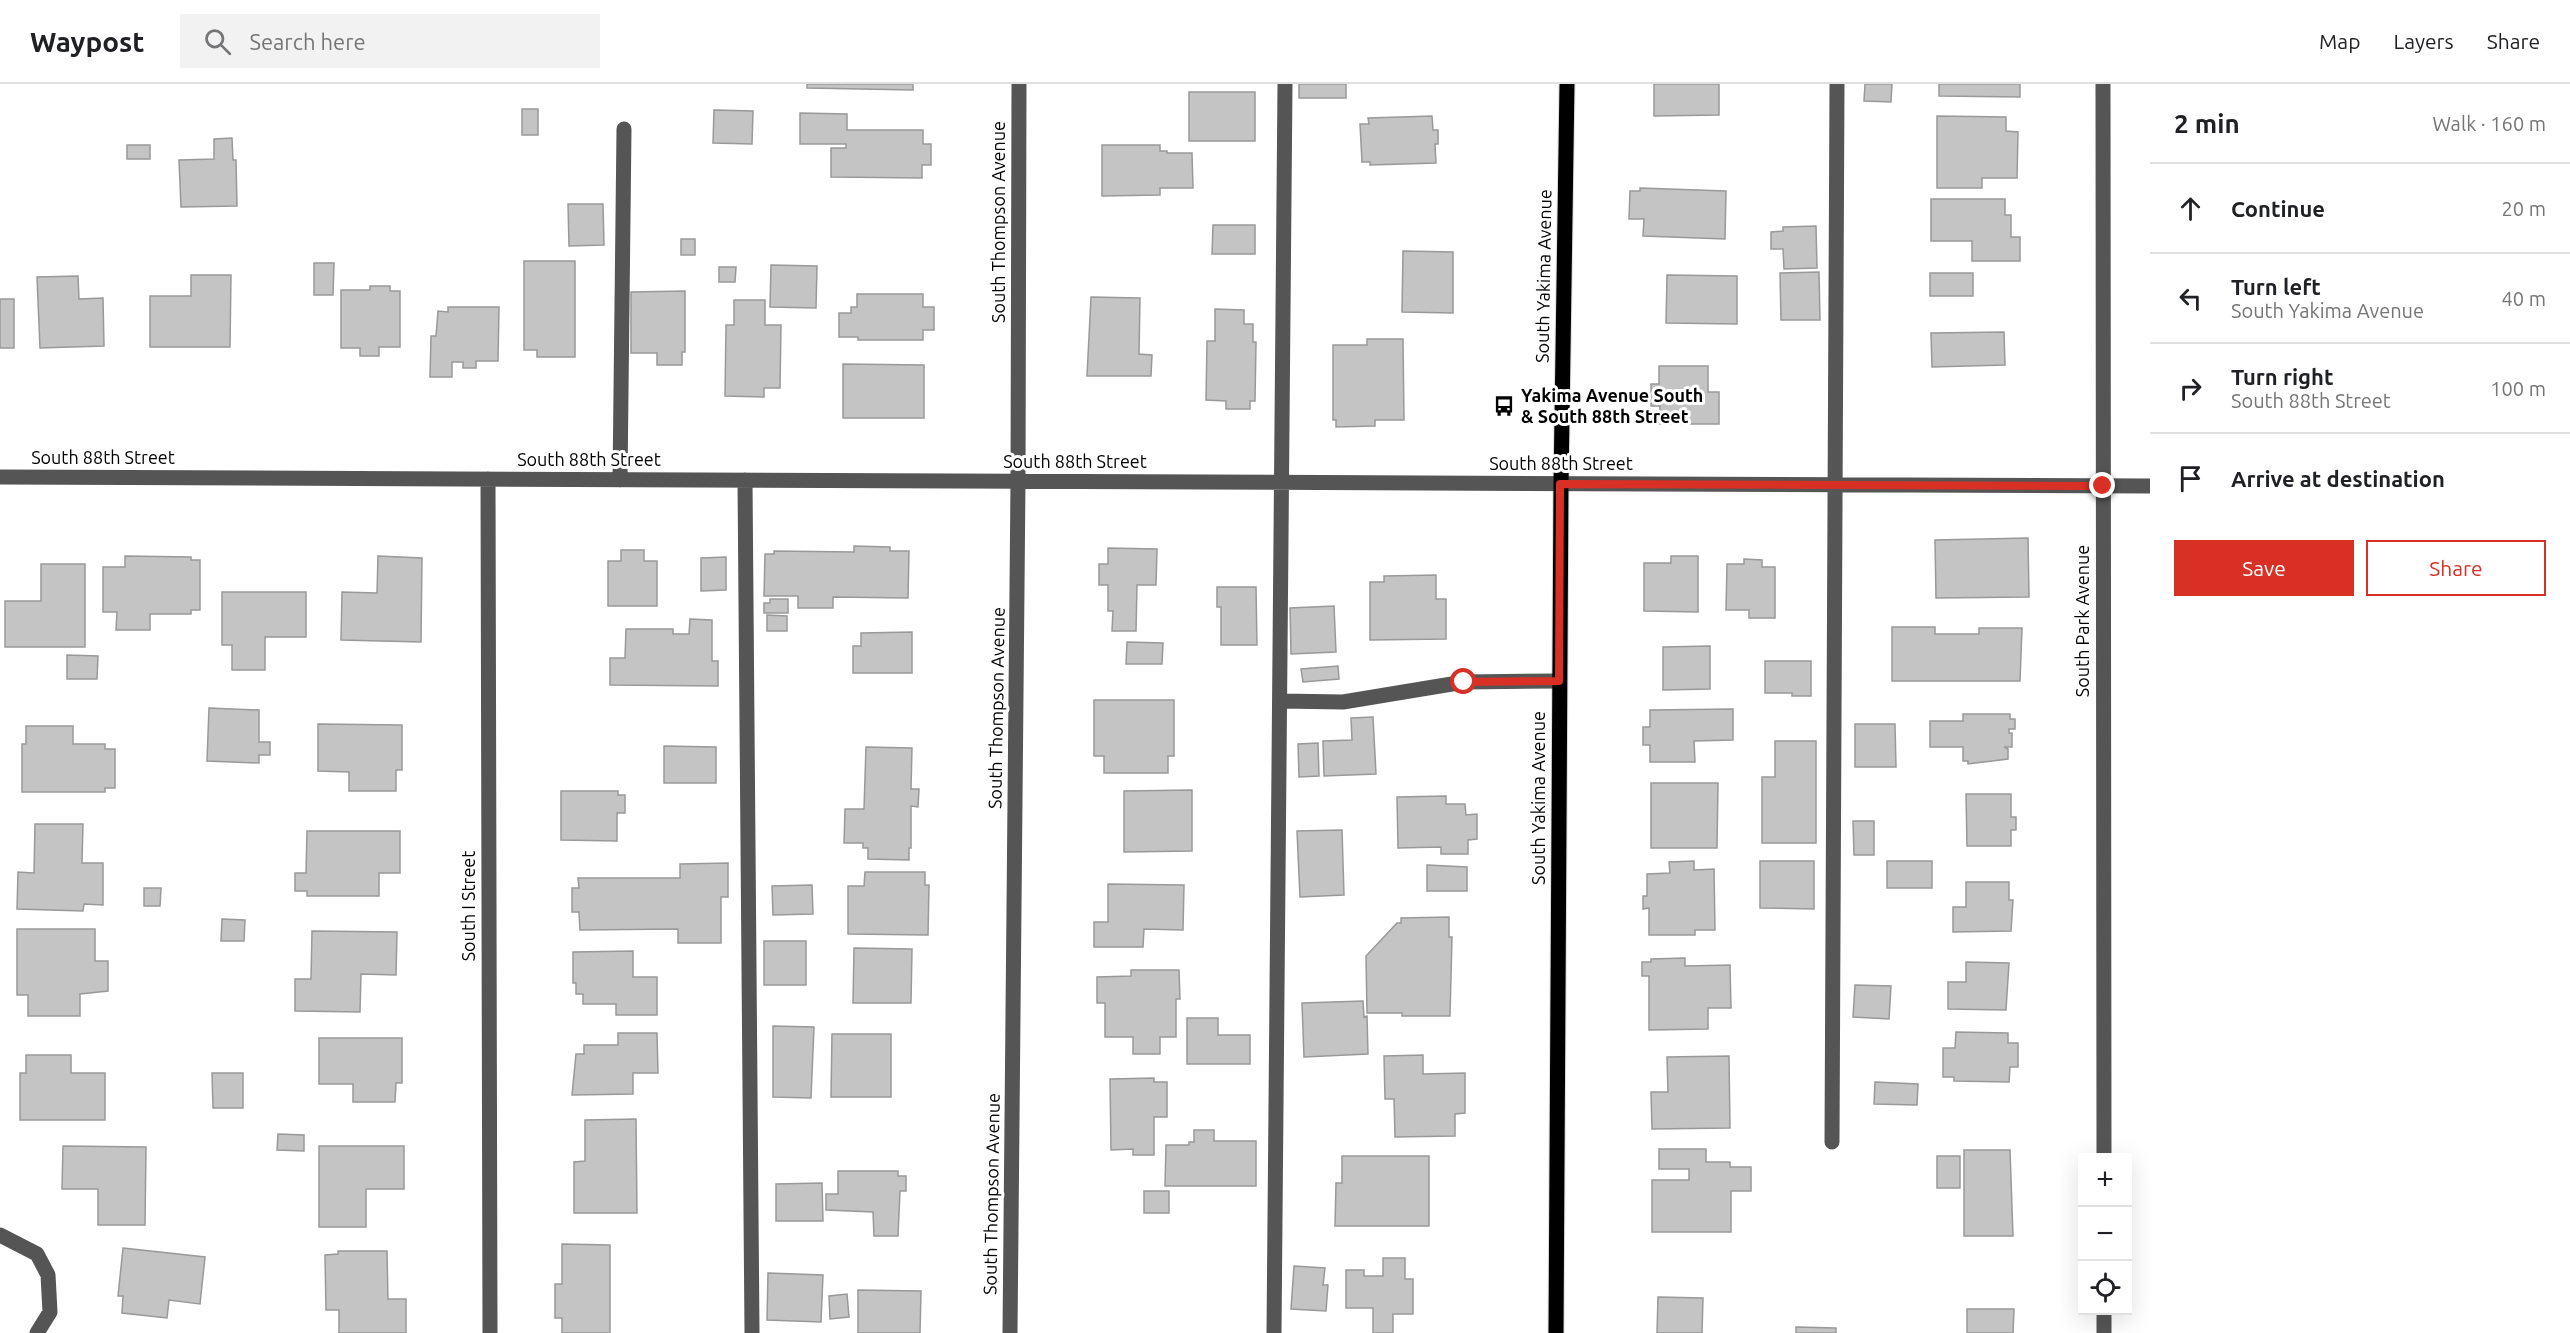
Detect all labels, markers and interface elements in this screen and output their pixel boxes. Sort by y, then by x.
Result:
search box [180,14,600,68]
icon: search [201,25,234,58]
text: Waypost [30,26,144,57]
text: Search here [249,29,366,54]
text: Map [2319,29,2360,53]
text: Layers [2393,29,2454,53]
text: Share [2487,29,2540,53]
text: 2 min [2174,109,2240,138]
text: Walk · 160 m [2433,112,2546,135]
street label: South Thompson Avenue [988,121,1008,323]
street label: South Yakima Avenue [1531,189,1555,363]
icon: ahead [2174,192,2207,225]
text: Continue [2231,196,2325,221]
text: 20 m [2502,197,2546,220]
text: Turn left [2231,274,2321,299]
icon: left [2174,282,2207,315]
text: 40 m [2502,287,2546,310]
text: South Yakima Avenue [2231,299,2424,322]
text: Turn right [2231,364,2333,389]
icon: right [2174,372,2207,405]
text: 100 m [2490,377,2546,400]
place label: Yakima Avenue South & South 88th Street [1521,385,1703,426]
text: South 88th Street [2231,389,2391,412]
bus stop icon: Yakima Avenue South & South 88th Street [1492,394,1516,418]
street label: South 88th Street [31,447,175,467]
street label: South 88th Street [517,449,661,469]
street label: South 88th Street [1003,451,1147,471]
street label: South 88th Street [1489,453,1633,473]
icon: arrive [2174,462,2207,495]
text: Arrive at destination [2231,466,2445,491]
route end [2089,472,2115,498]
button: Save [2174,540,2354,596]
button: Share [2366,540,2546,596]
street label: South Park Avenue [2072,545,2092,697]
street label: South Thompson Avenue [984,607,1008,809]
route start [1450,668,1476,694]
street label: South Yakima Avenue [1528,711,1548,885]
street label: South I Street [458,851,478,961]
street label: South Thompson Avenue [979,1093,1003,1295]
map controls [2078,1153,2132,1315]
button: + [2078,1153,2132,1207]
button: − [2078,1207,2132,1261]
button: locate [2078,1261,2132,1315]

